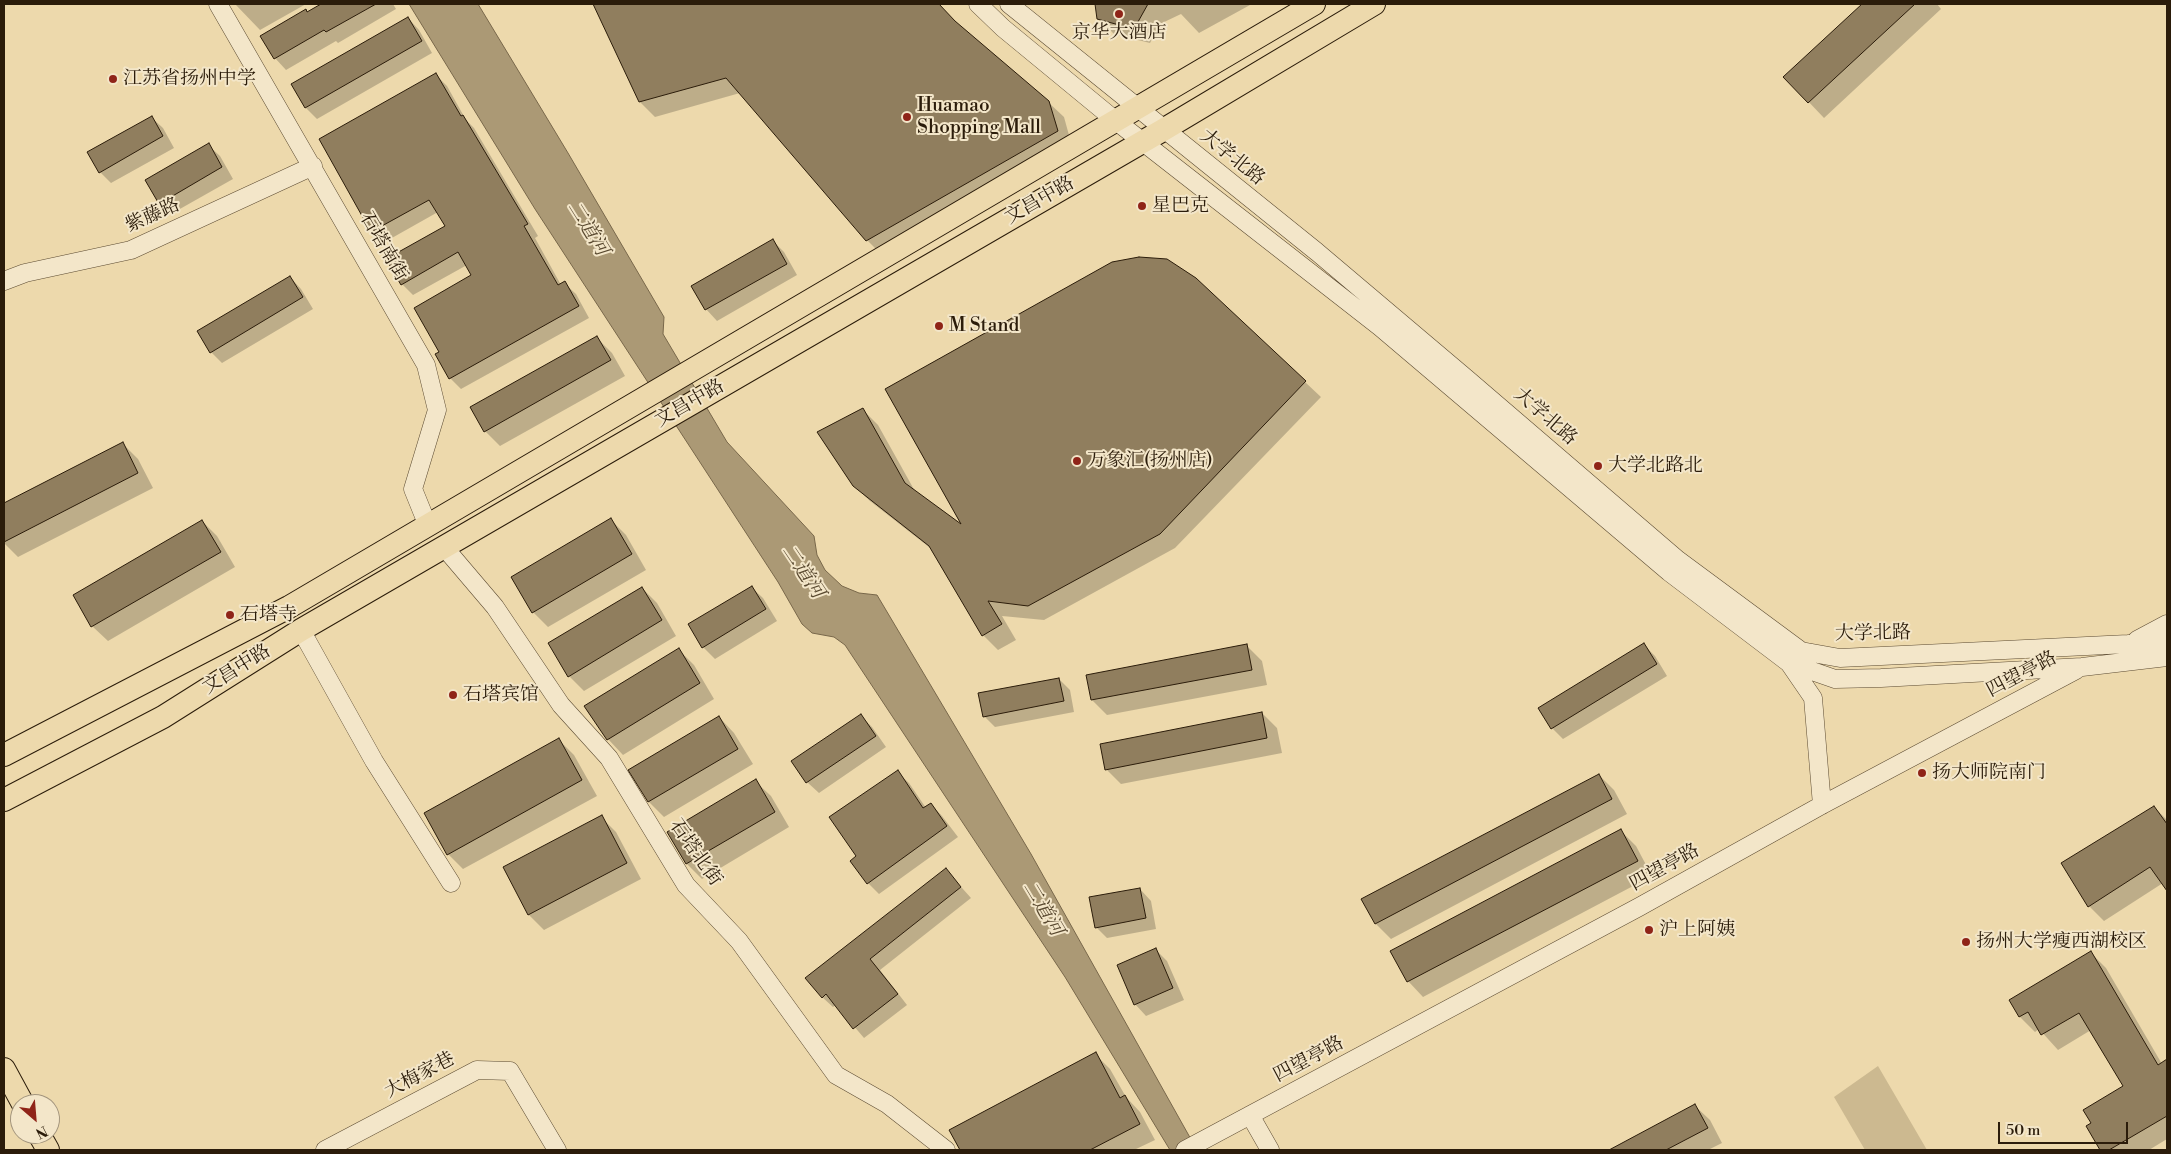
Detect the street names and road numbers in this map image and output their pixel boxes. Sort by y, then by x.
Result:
street label: 大学北路 [1195,125,1269,191]
street label: 文昌中路 [1001,172,1079,230]
street label: 紫藤路 [122,194,184,238]
street label: 石塔南街 [354,208,412,286]
street label: 文昌中路 [651,375,729,433]
street label: 大学北路 [1509,383,1581,451]
street label: 大学北路 [1835,622,1911,646]
street label: 文昌中路 [199,640,275,700]
street label: 四望亭路 [1983,647,2061,703]
street label: 石塔北街 [664,815,726,891]
street label: 四望亭路 [1626,840,1704,896]
street label: 四望亭路 [1270,1032,1348,1088]
street label: 大梅家巷 [381,1048,459,1104]

